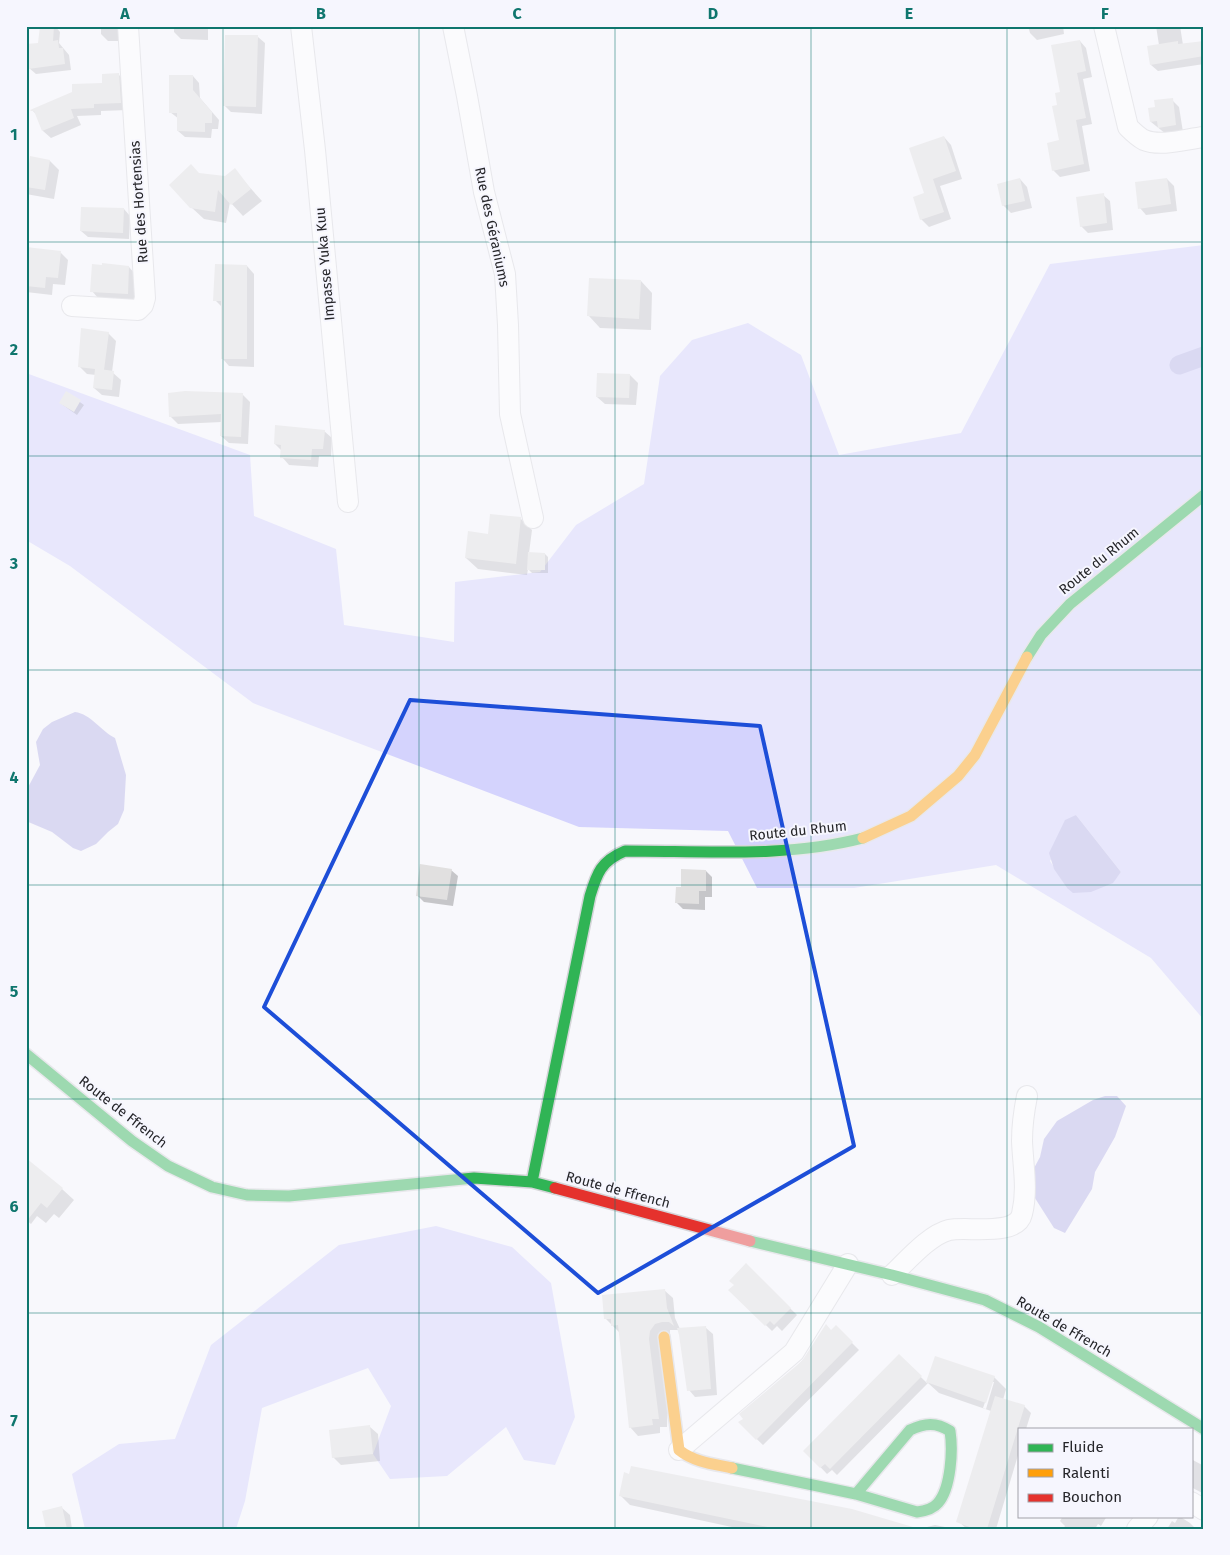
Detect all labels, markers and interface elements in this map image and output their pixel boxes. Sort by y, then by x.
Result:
text: A [119,4,130,23]
text: B [316,4,326,23]
text: C [512,4,522,23]
text: D [708,4,718,23]
text: E [905,4,913,23]
text: F [1101,4,1109,23]
text: 1 [10,125,18,144]
street label: Rue des Hortensias [126,140,152,264]
street label: Rue des Géraniums [471,166,513,289]
street label: Impasse Yuka Kuu [312,207,338,321]
text: 2 [10,340,18,359]
street label: Route du Rhum [1056,524,1142,598]
text: 3 [9,554,18,573]
text: 4 [9,768,19,787]
street label: Route du Rhum [748,817,848,845]
text: 5 [10,982,19,1001]
street label: Route de Ffrench [76,1072,170,1152]
street label: Route de Ffrench [564,1168,672,1212]
text: 6 [9,1197,19,1216]
street label: Route de Ffrench [1013,1293,1115,1361]
text: 7 [10,1411,18,1430]
legend [1018,1428,1192,1518]
text: Fluide [1062,1438,1104,1456]
text: Ralenti [1062,1464,1110,1482]
text: Bouchon [1062,1488,1122,1506]

